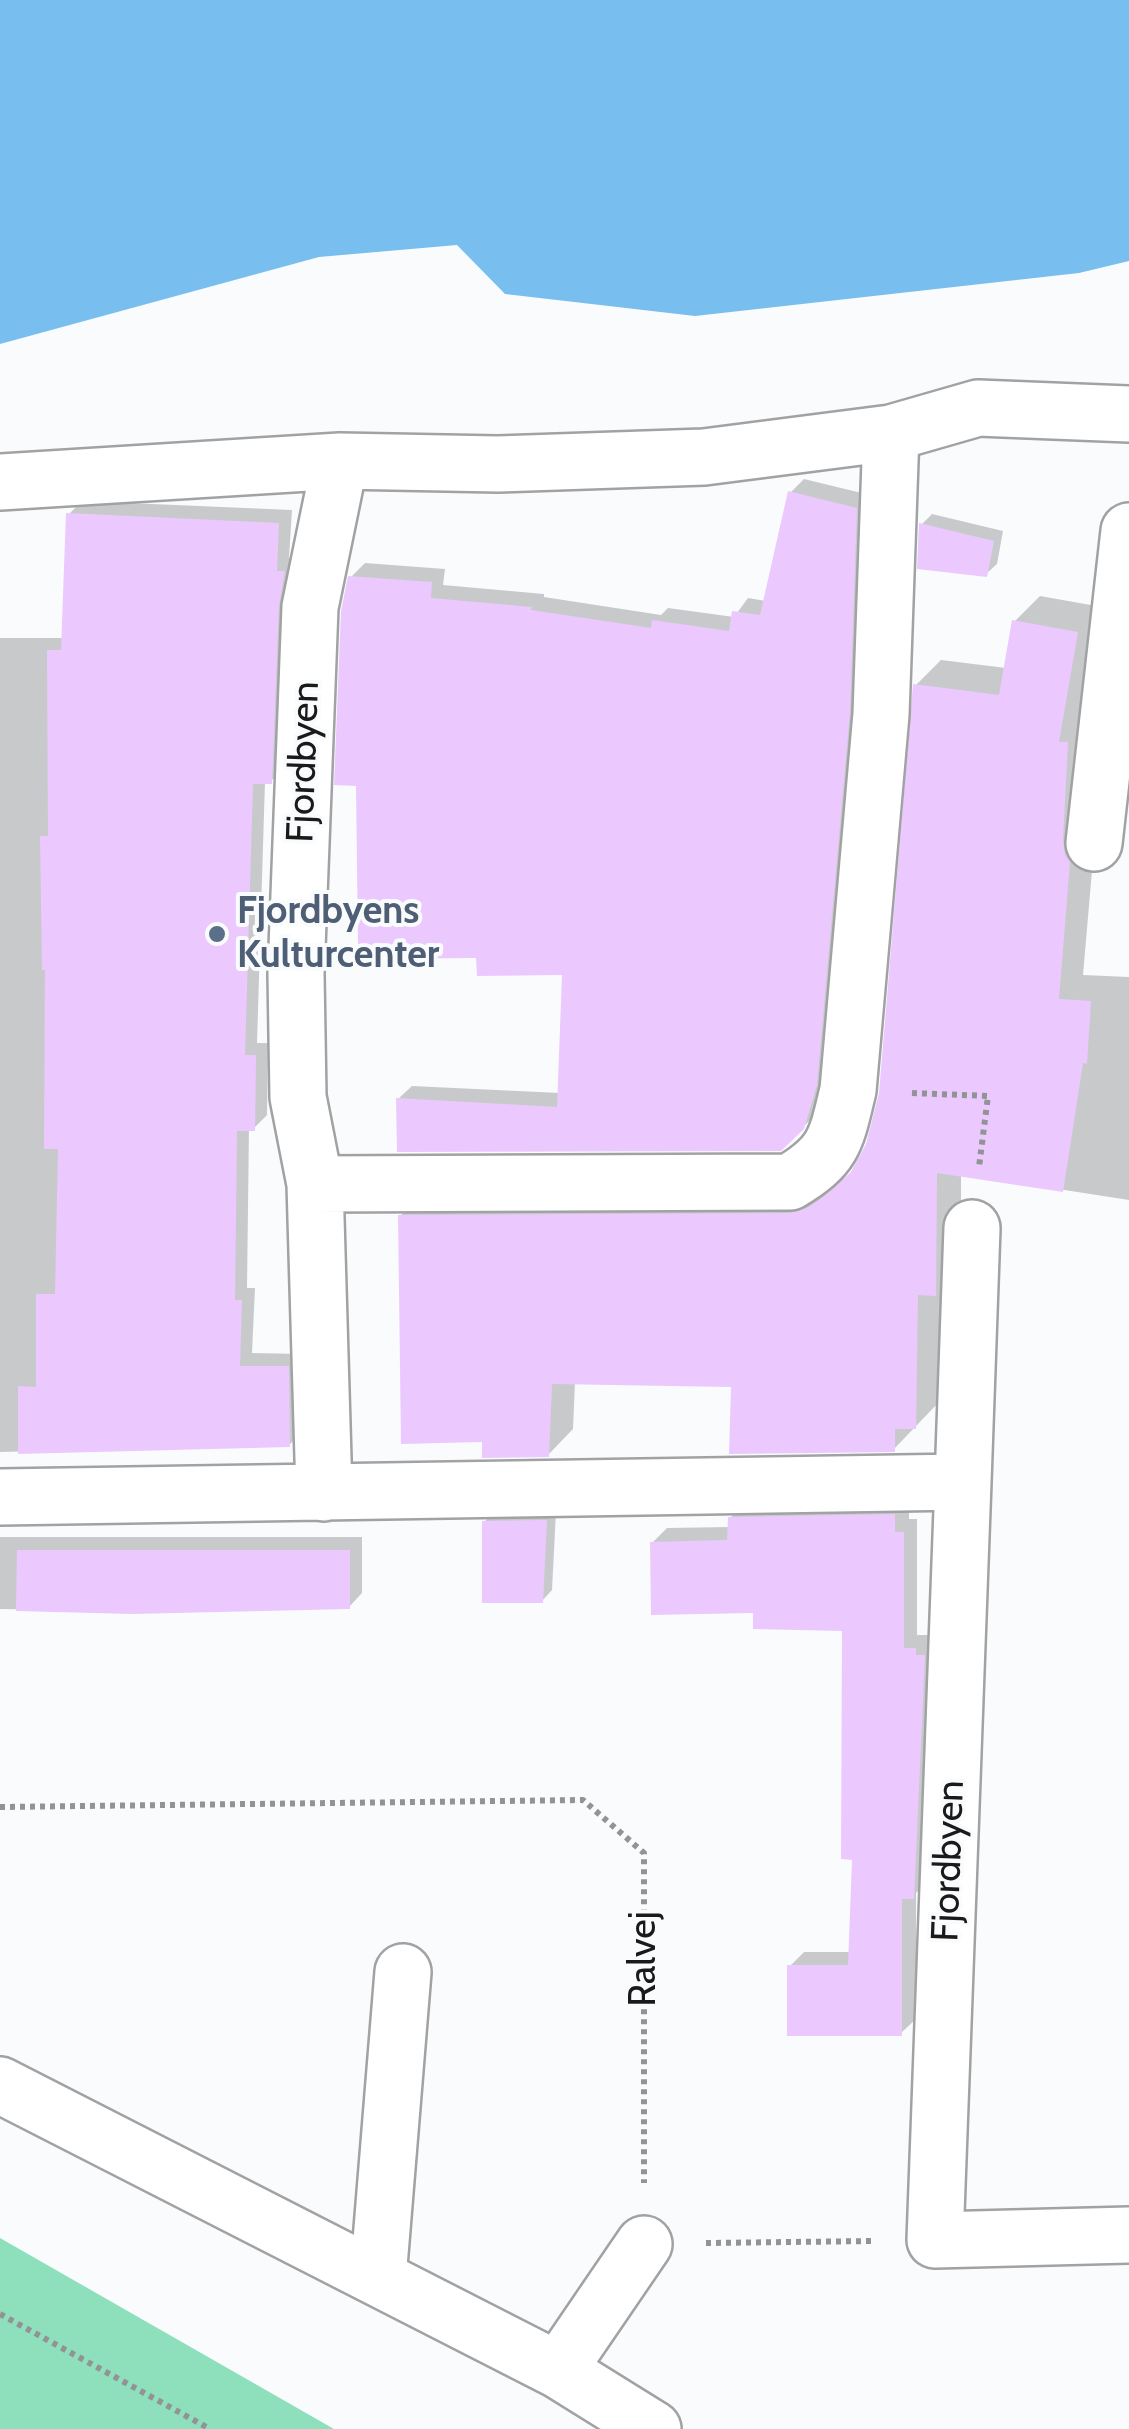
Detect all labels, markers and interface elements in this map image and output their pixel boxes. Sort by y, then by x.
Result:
street label: Fjordbyen [278,681,330,843]
place label: Fjordbyens Kulturcenter [237,889,439,978]
marker: Fjordbyens Kulturcenter [206,923,228,945]
street label: Fjordbyen [923,1780,975,1942]
street label: Ralvej [621,1911,667,2007]

